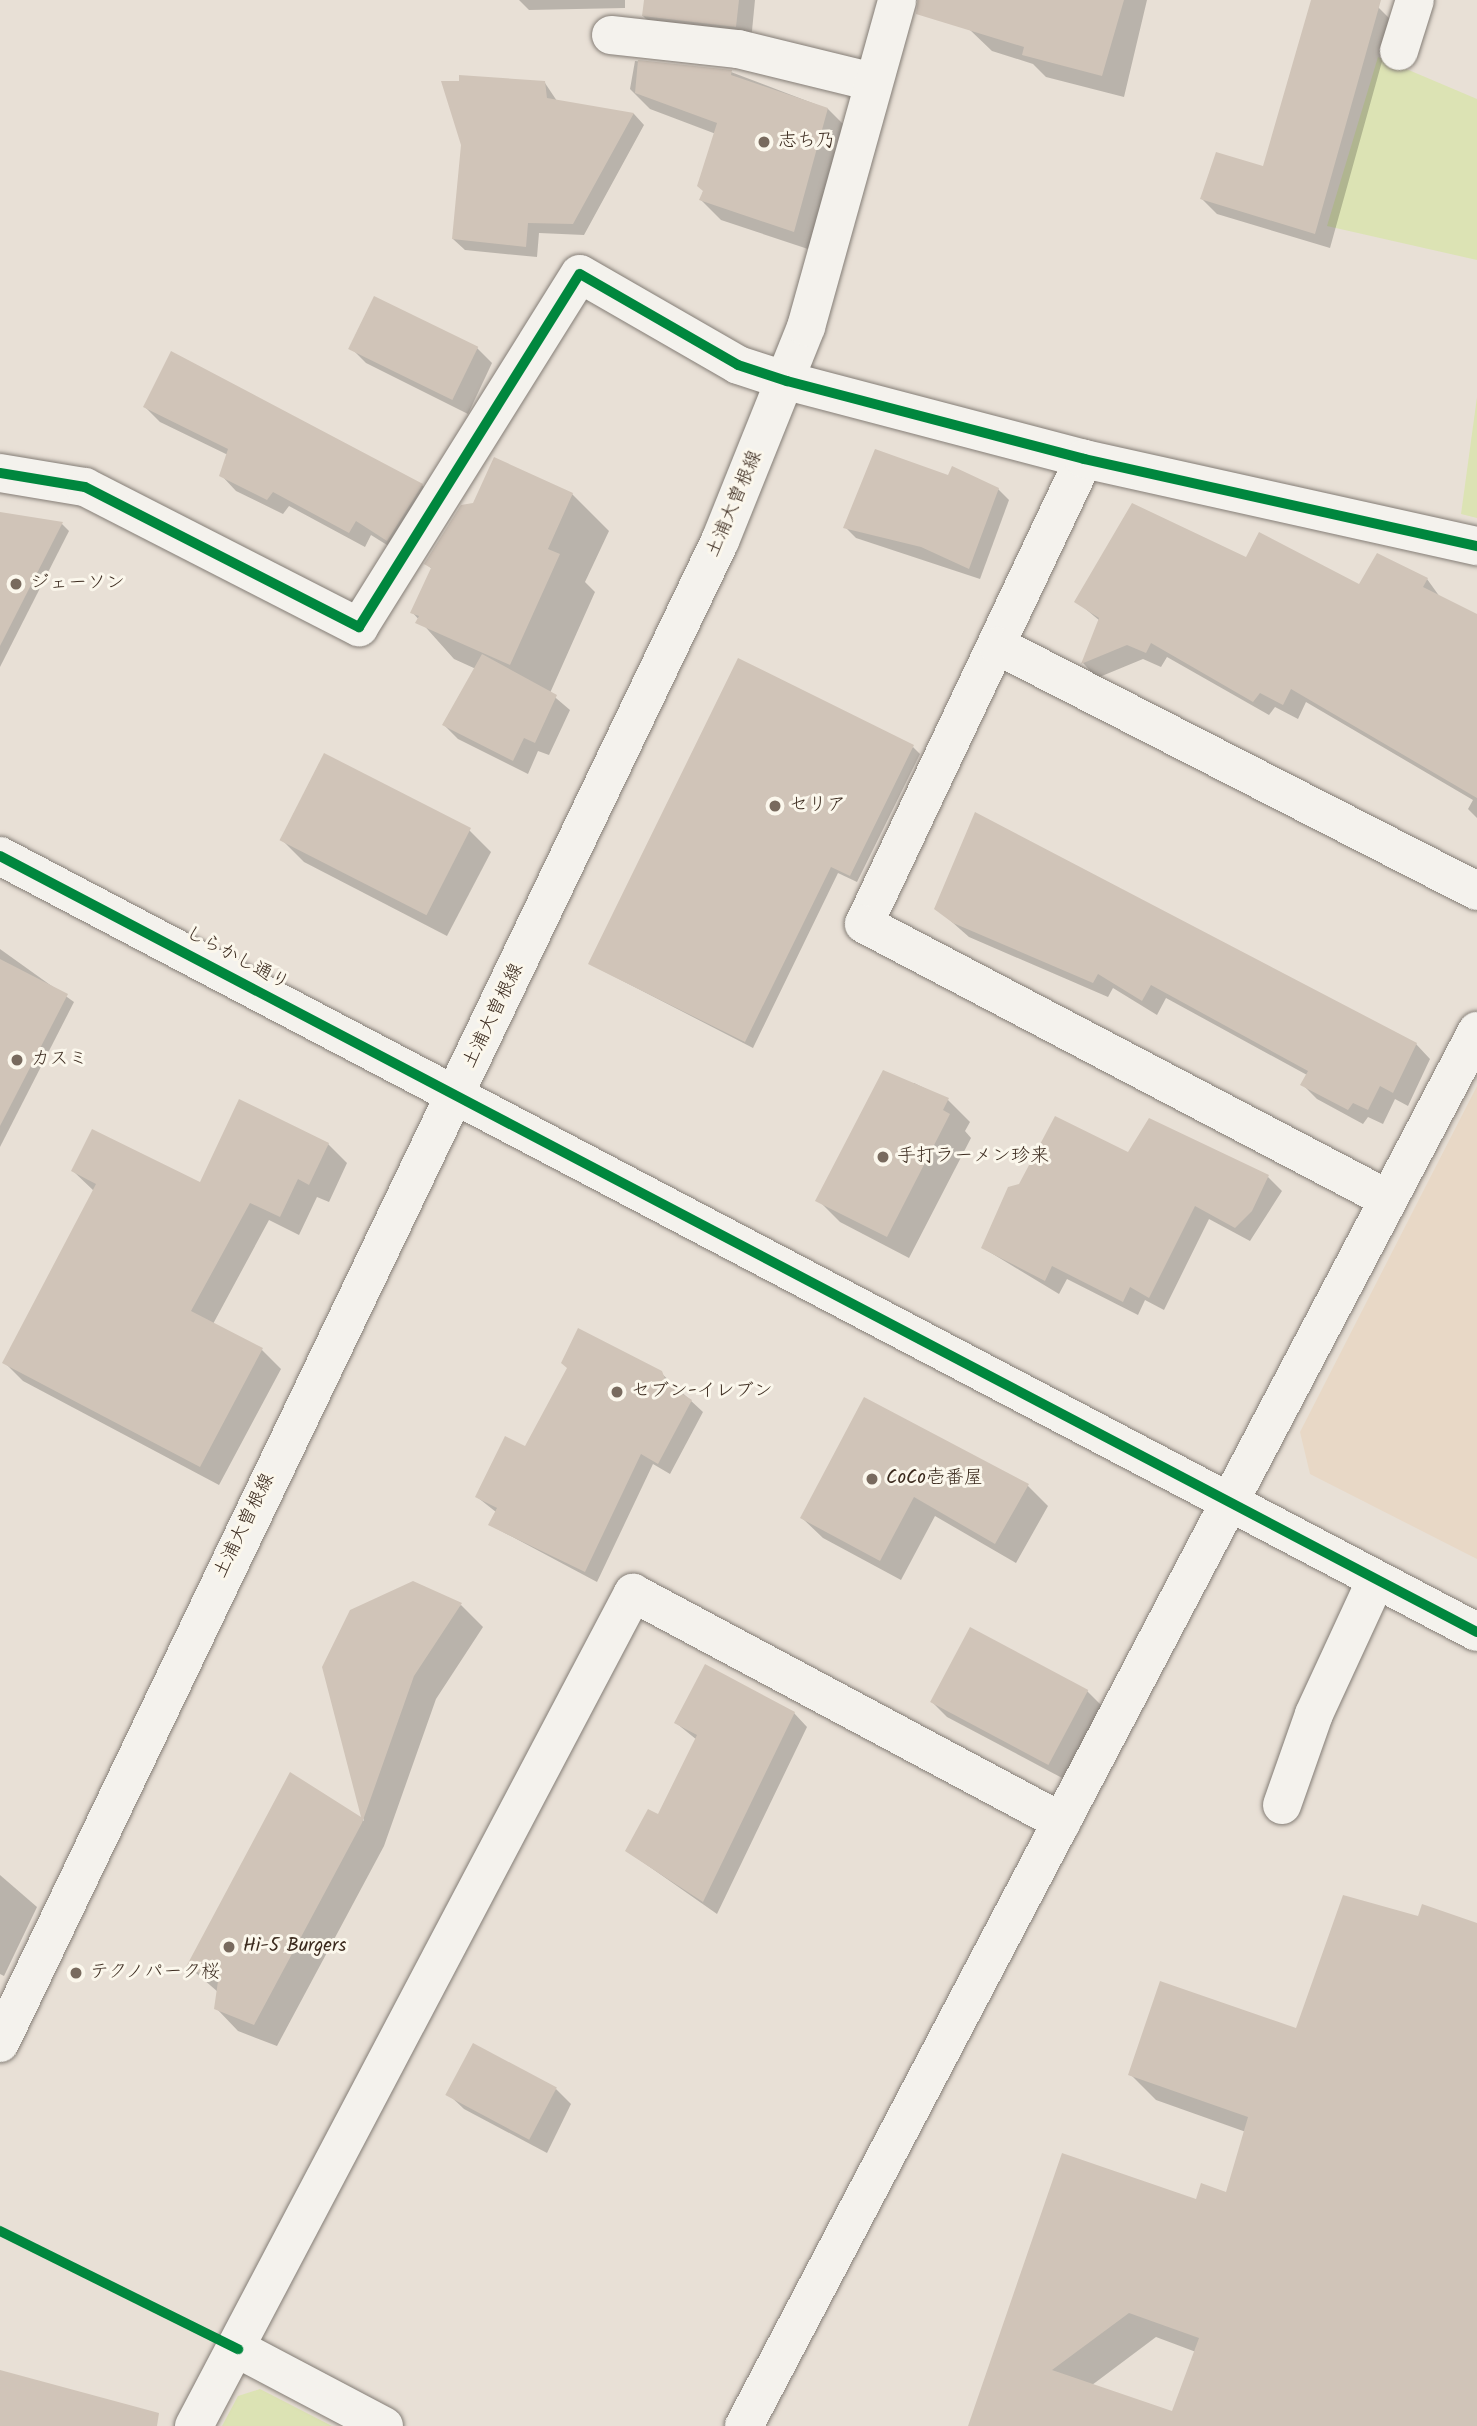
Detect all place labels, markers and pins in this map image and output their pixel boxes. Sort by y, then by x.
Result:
place label: 志ち乃 [778,131,835,153]
marker: 志ち乃 [756,134,772,150]
place label: ジェーソン [30,573,125,595]
marker: ジェーソン [8,576,24,592]
place label: セリア [789,795,846,817]
marker: セリア [767,798,783,814]
place label: カスミ [31,1049,88,1071]
marker: カスミ [9,1052,25,1068]
place label: 手打ラーメン珍来 [897,1146,1049,1168]
marker: 手打ラーメン珍来 [875,1149,891,1165]
place label: セブン-イレブン [631,1381,773,1403]
marker: セブン-イレブン [609,1384,625,1400]
place label: CoCo壱番屋 [886,1468,983,1490]
marker: CoCo壱番屋 [864,1471,880,1487]
place label: Hi-5 Burgers [243,1936,346,1958]
marker: Hi-5 Burgers [221,1939,237,1955]
place label: テクノパーク桜 [90,1962,223,1984]
marker: テクノパーク桜 [68,1965,84,1981]

